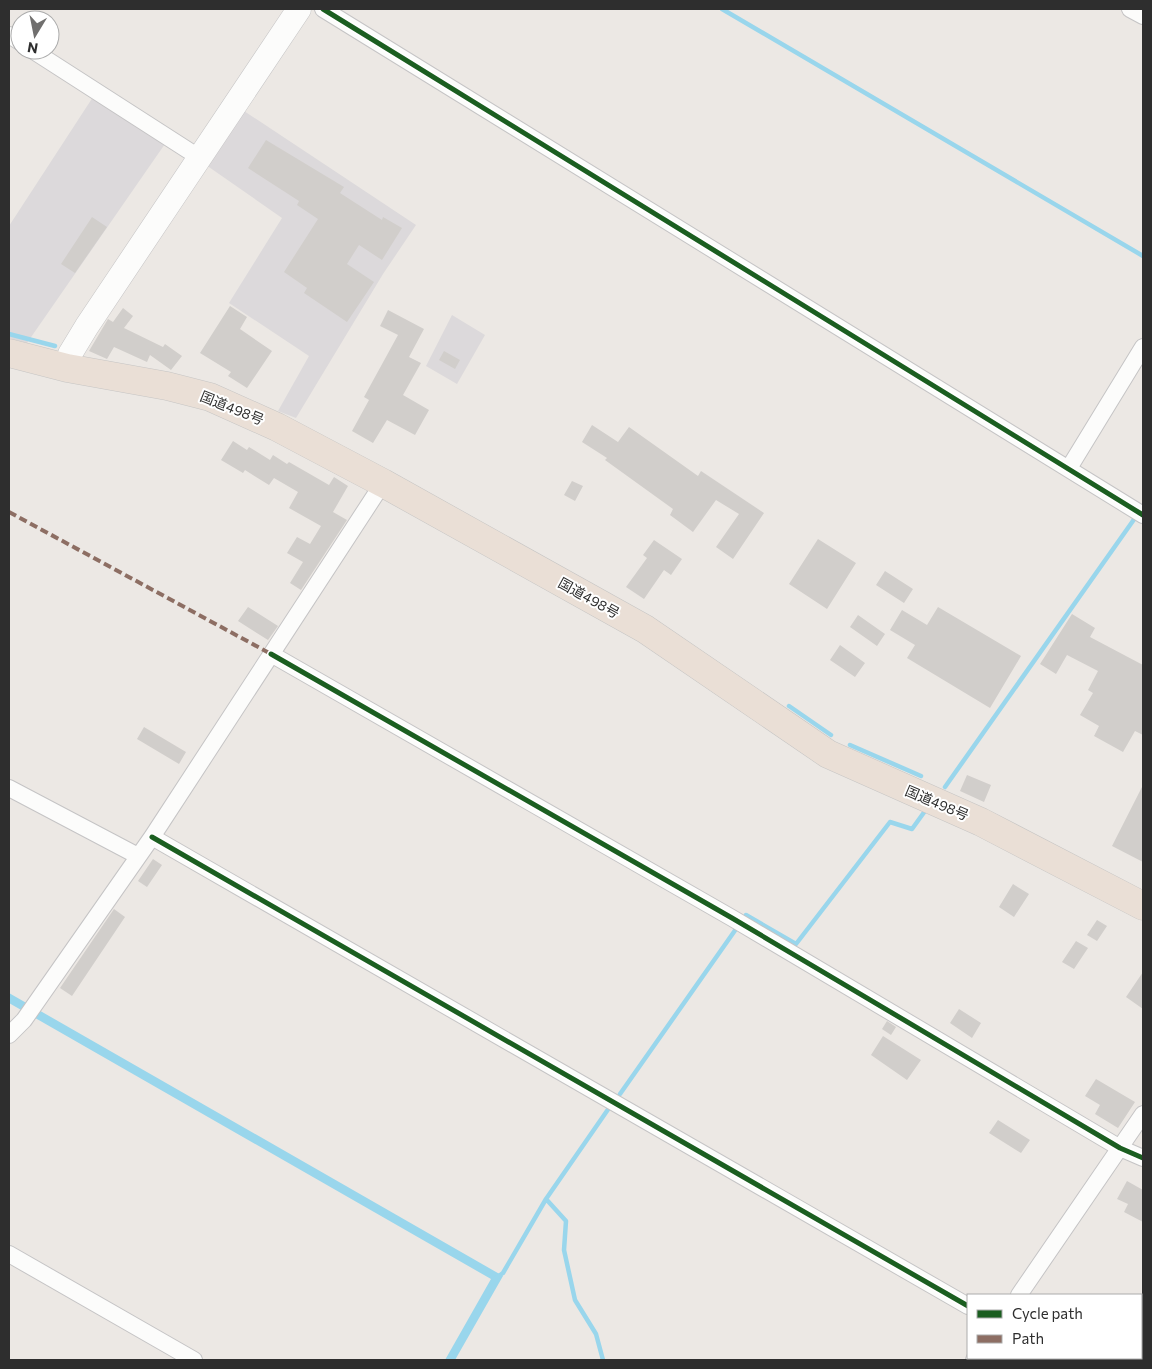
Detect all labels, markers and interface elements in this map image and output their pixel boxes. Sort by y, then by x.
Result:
north arrow [10,10,60,60]
text: N [26,39,39,58]
street label: 国道498号 [198,387,267,428]
street label: 国道498号 [556,574,623,621]
street label: 国道498号 [903,782,972,824]
legend [967,1294,1142,1359]
text: Cycle path [1012,1304,1083,1322]
text: Path [1012,1329,1044,1347]

